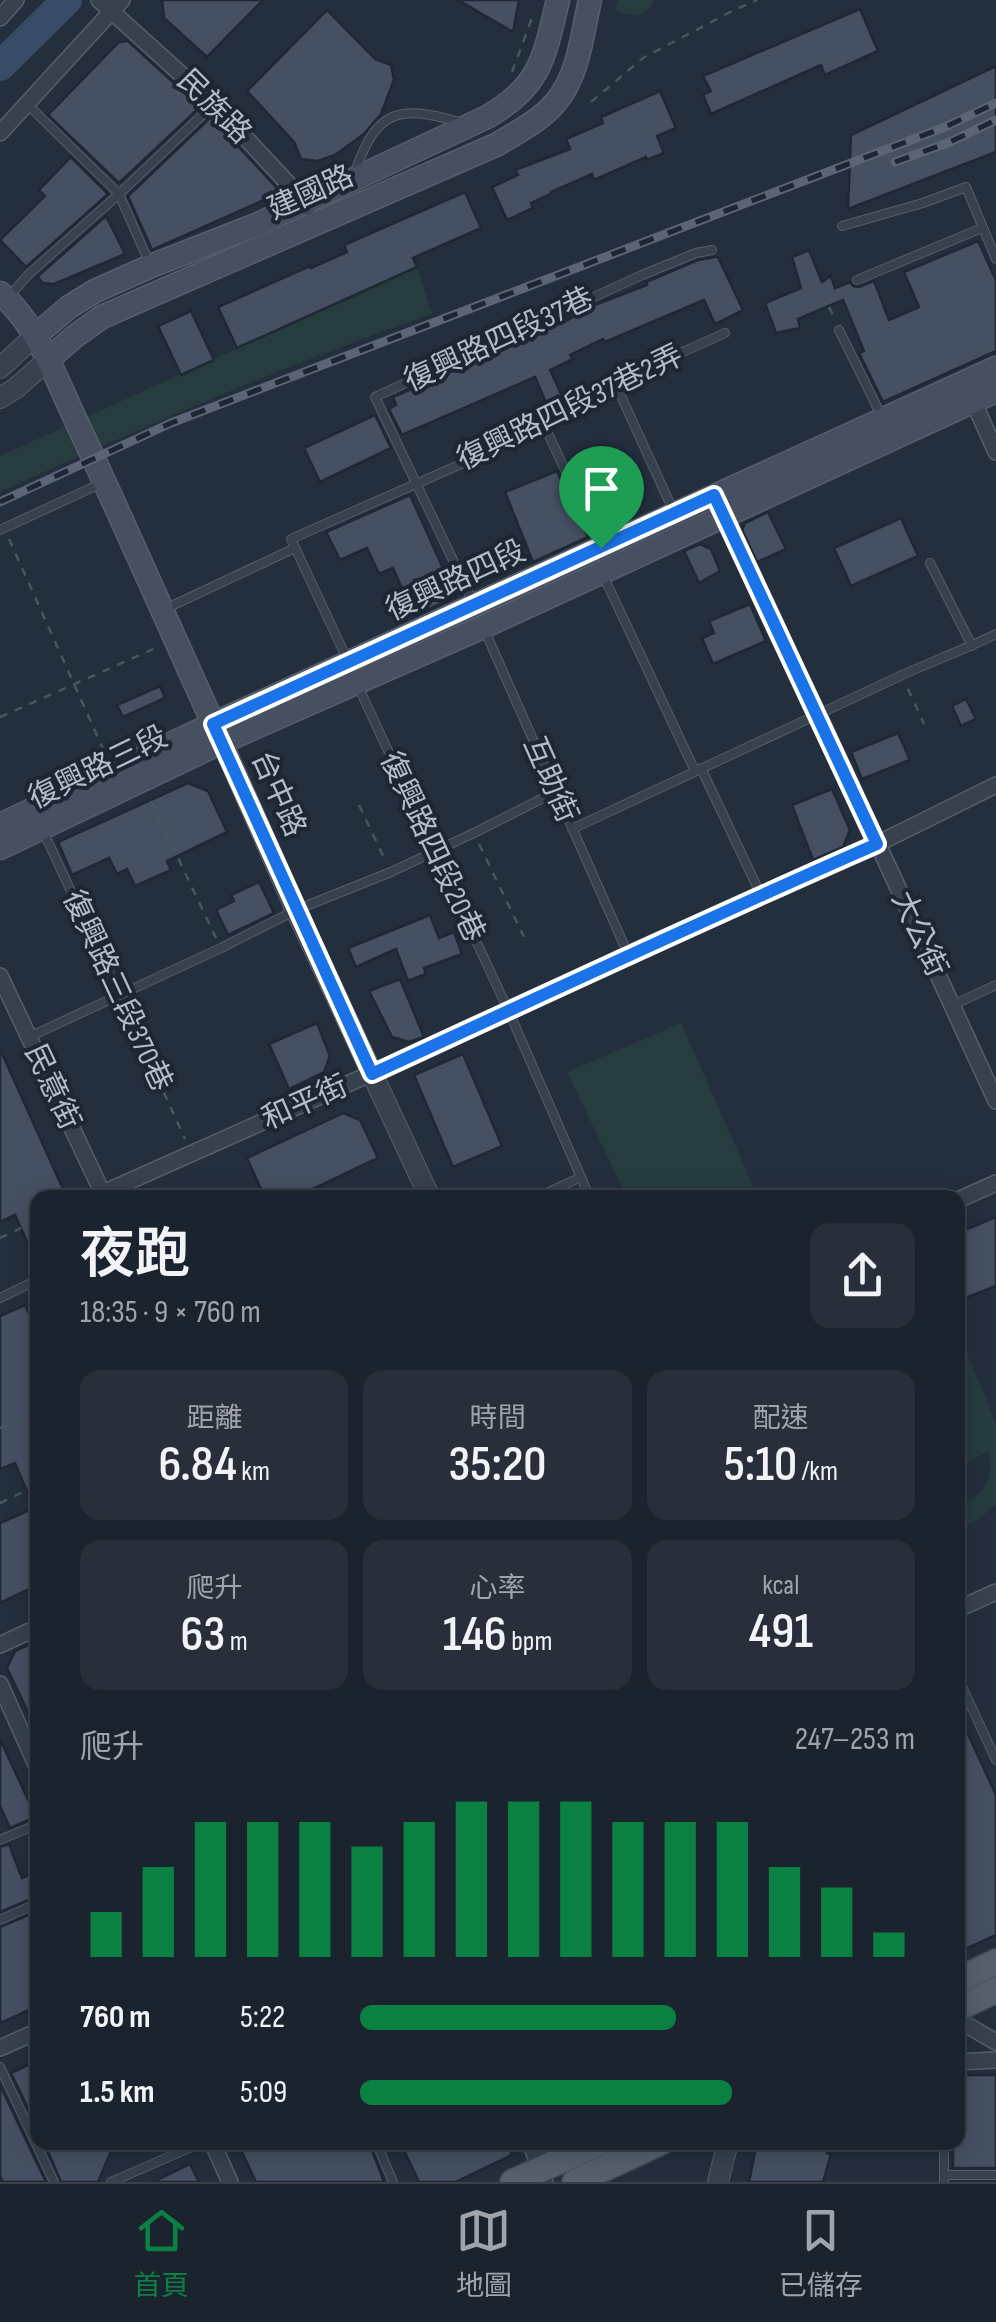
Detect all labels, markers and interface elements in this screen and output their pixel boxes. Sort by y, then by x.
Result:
street label: 民族路 [169,62,259,152]
street label: 建國路 [263,158,359,228]
street label: 復興路四段37巷 [399,280,599,400]
street label: 復興路四段37巷2弄 [451,338,689,478]
pin [559,446,644,549]
icon: arrive [574,461,629,516]
street label: 復興路四段 [380,533,532,629]
street label: 復興路三段 [23,719,173,817]
street label: 互助街 [515,732,585,828]
street label: 台中路 [243,746,313,842]
street label: 復興路四段20巷 [372,746,492,948]
street label: 復興路三段370巷 [55,885,179,1097]
street label: 大公街 [884,886,954,982]
street label: 民意街 [17,1039,87,1135]
street label: 和平街 [257,1068,353,1138]
text: 夜跑 [80,1222,190,1289]
button: share [810,1223,915,1328]
text: 18:35 · 9 × 760 m [80,1293,261,1332]
text: 距離 [186,1402,242,1435]
text: 時間 [469,1402,526,1435]
text: 配速 [753,1402,809,1435]
text: 6.84 [158,1435,237,1495]
text: 35:20 [449,1435,546,1495]
text: 5:10 [724,1435,797,1495]
text: km [237,1455,270,1488]
text: /km [797,1455,838,1488]
text: kcal [762,1569,799,1602]
text: 爬升 [186,1572,242,1605]
text: 心率 [469,1572,526,1605]
text: 491 [749,1602,813,1662]
text: 63 [181,1605,225,1665]
text: 146 [443,1605,507,1665]
text: m [225,1625,248,1658]
text: bpm [507,1625,552,1658]
text: 247–253 m [795,1720,915,1759]
text: 爬升 [80,1728,144,1767]
text: 760 m [80,1998,150,2037]
text: 5:22 [240,1998,285,2037]
text: 1.5 km [80,2073,154,2112]
text: 5:09 [240,2073,287,2112]
tab: 首頁 [133,2203,189,2303]
tab: 地圖 [456,2203,512,2303]
tab: 已儲存 [779,2203,863,2303]

